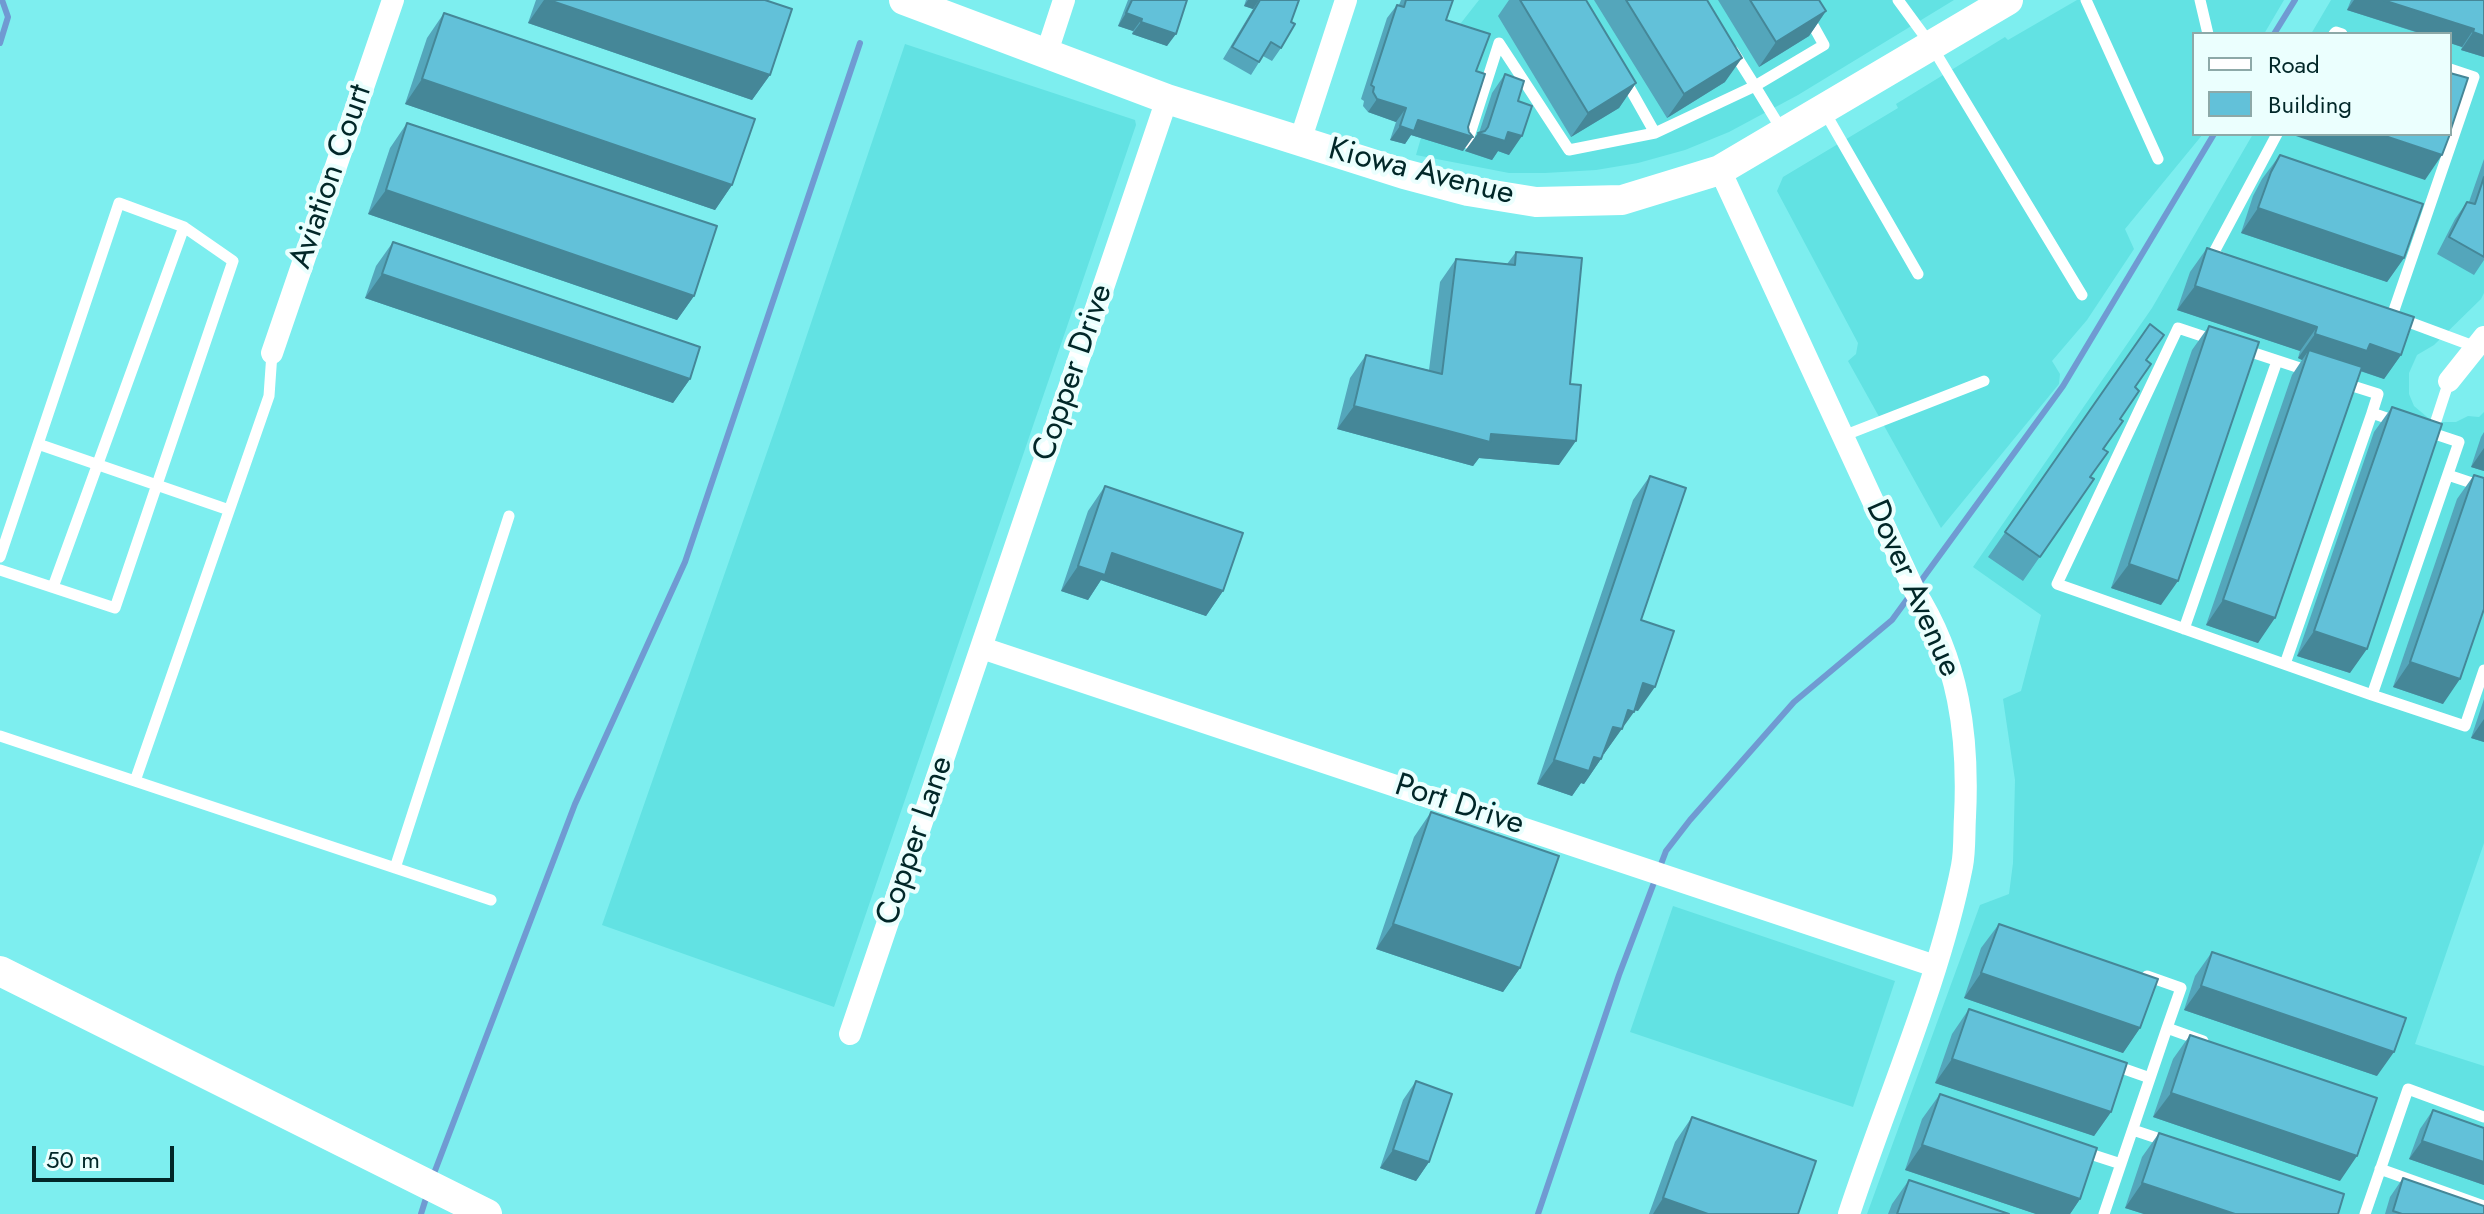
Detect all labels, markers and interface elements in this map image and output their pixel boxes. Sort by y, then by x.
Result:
legend [2192,32,2452,136]
text: Road [2268,47,2320,82]
street label: Aviation Court [283,80,381,274]
text: Building [2268,87,2352,122]
street label: Kiowa Avenue [1324,131,1518,215]
street label: Copper Drive [1026,280,1122,466]
street label: Dover Avenue [1856,495,1968,683]
street label: Copper Lane [869,752,963,930]
street label: Port Drive [1390,767,1528,845]
scale bar [36,1130,178,1180]
text: 50 m [46,1142,100,1177]

